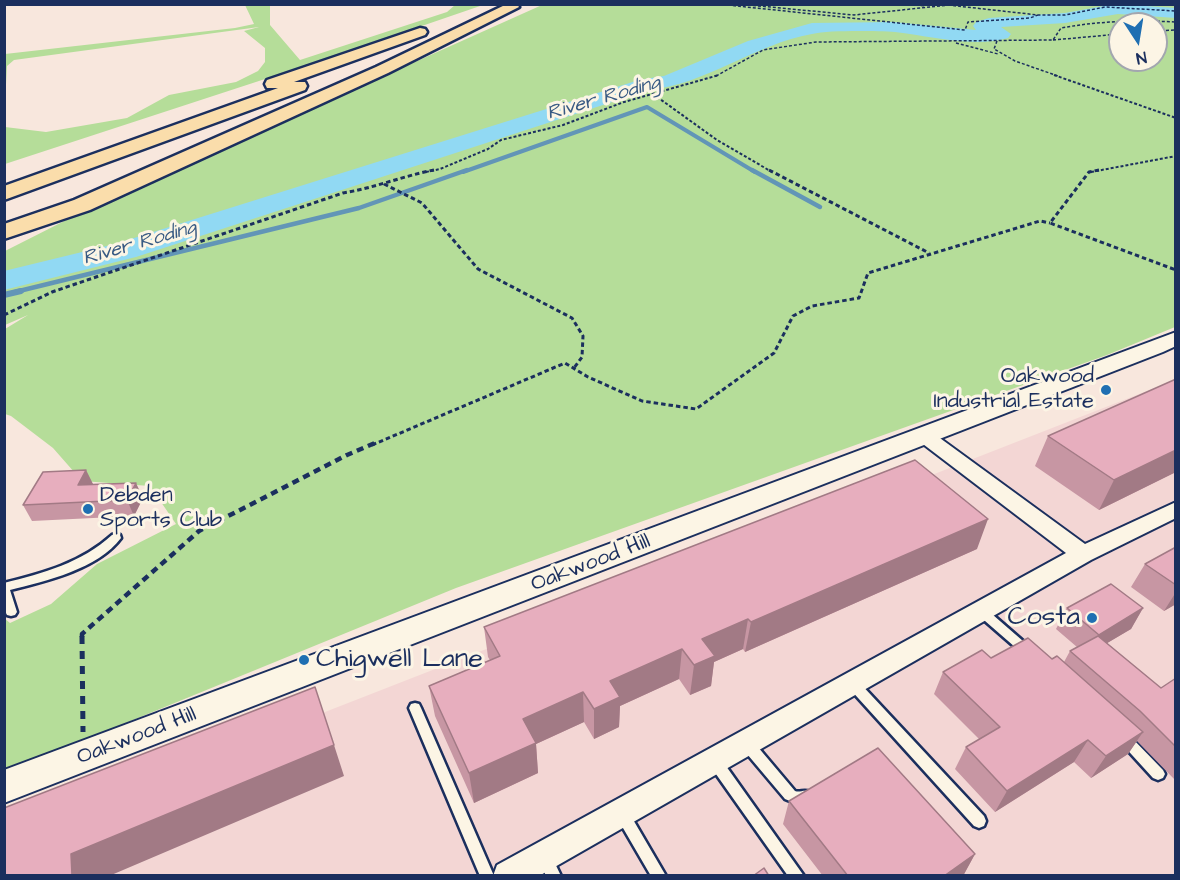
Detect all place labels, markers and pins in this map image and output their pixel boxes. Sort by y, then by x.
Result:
place label: Oakwood Industrial Estate [933,364,1094,416]
marker: Oakwood Industrial Estate [1099,383,1113,397]
place label: Debden Sports Club [100,483,222,534]
marker: Debden Sports Club [81,502,95,516]
place label: Costa [1007,602,1080,634]
marker: Costa [1085,611,1099,625]
place label: Chigwell Lane [316,644,483,676]
marker: Chigwell Lane [297,653,311,667]

